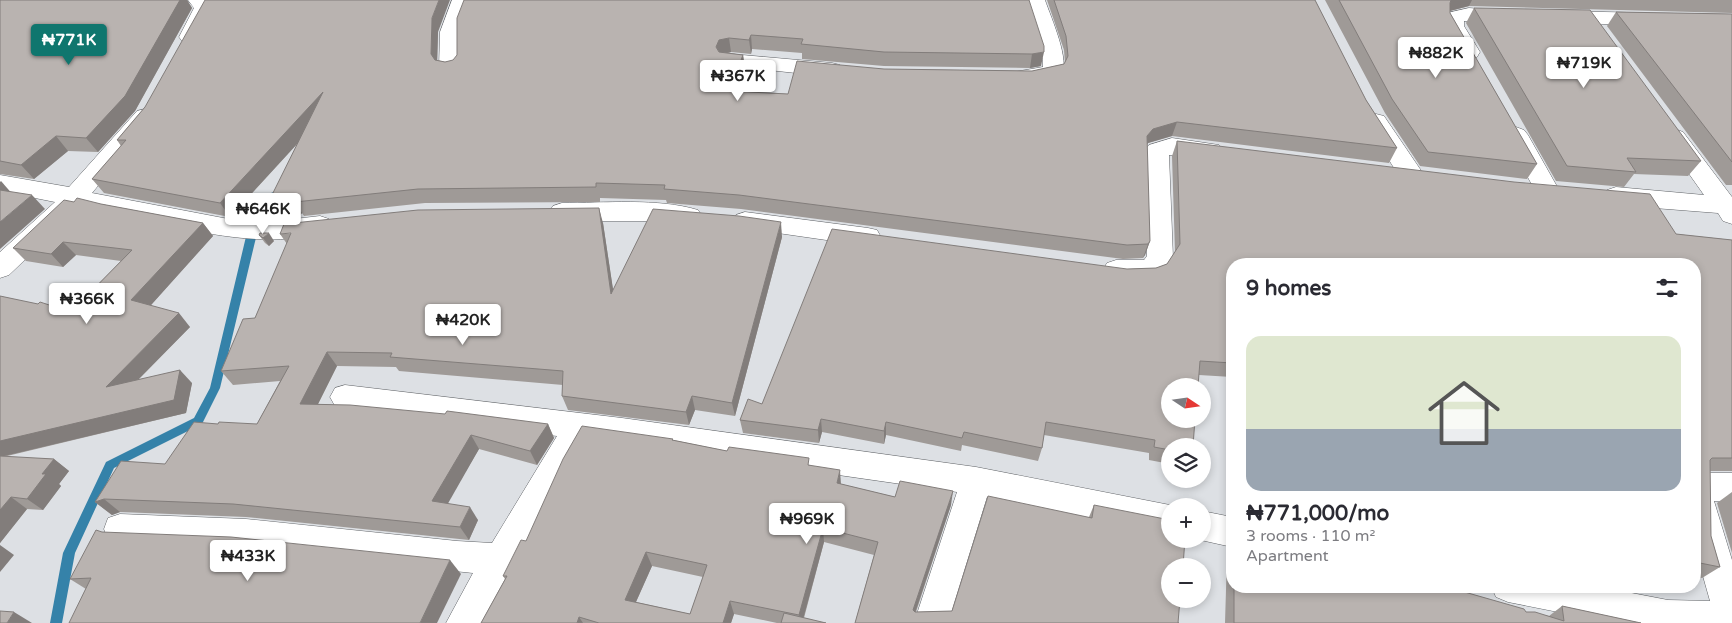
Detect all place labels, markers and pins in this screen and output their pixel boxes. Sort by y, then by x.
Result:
pin: ₦771K [34,23,104,66]
pin: ₦882K [1401,36,1471,79]
pin: ₦719K [1549,46,1619,89]
pin: ₦367K [703,59,773,102]
pin: ₦646K [228,192,298,235]
pin: ₦366K [52,282,122,325]
pin: ₦420K [428,304,498,346]
pin: ₦969K [772,502,842,545]
pin: ₦433K [213,540,283,582]

